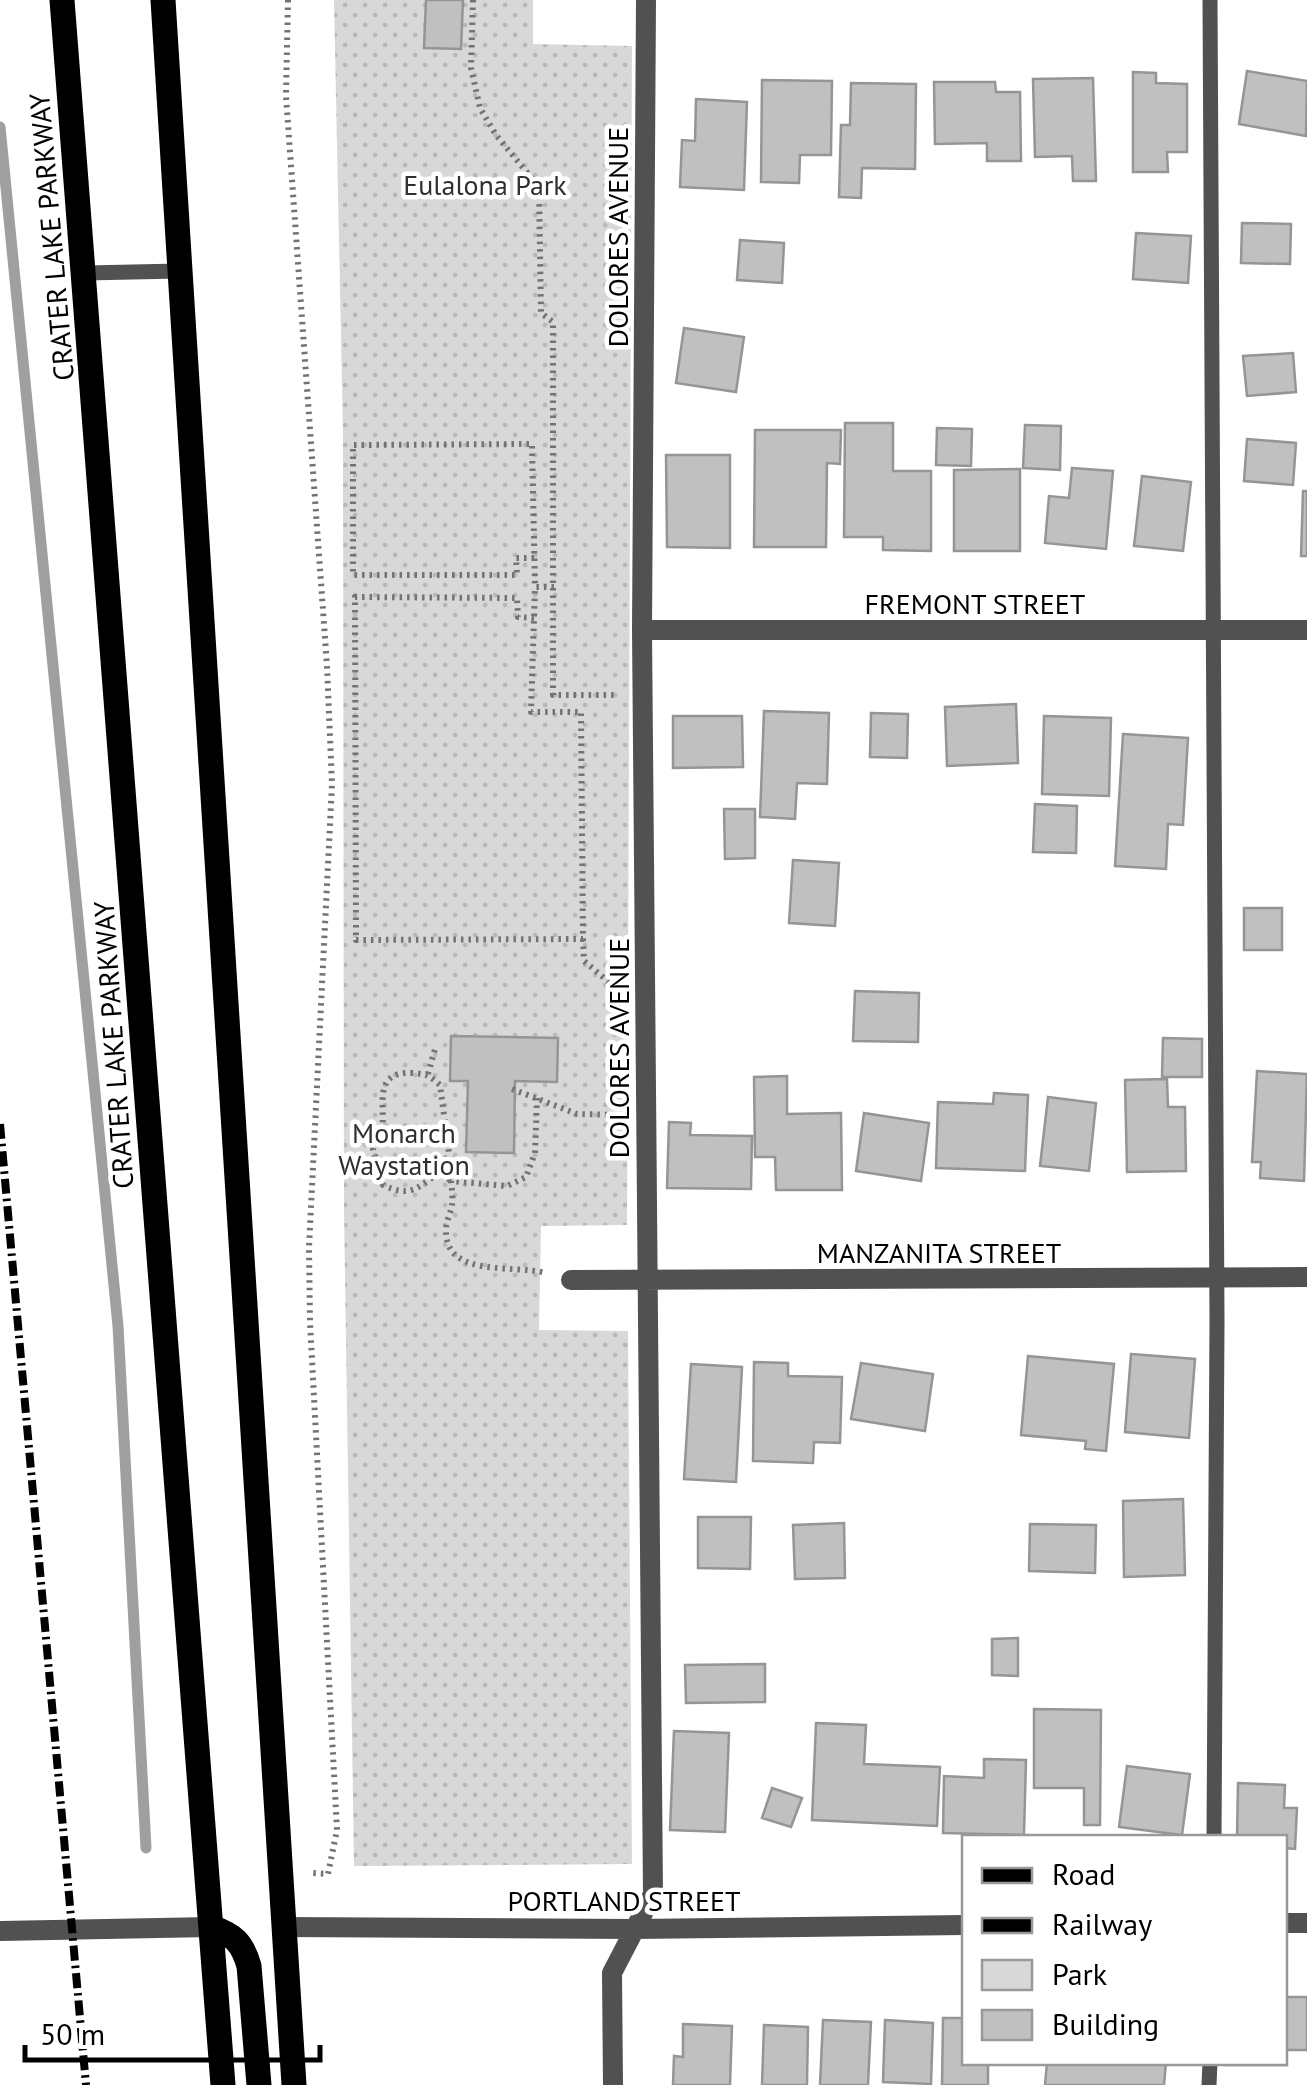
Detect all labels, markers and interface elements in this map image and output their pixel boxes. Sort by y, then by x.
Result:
street label: CRATER LAKE PARKWAY [20,91,82,382]
street label: DOLORES AVENUE [599,127,636,347]
park label: Eulalona Park [403,166,567,203]
street label: FREMONT STREET [865,585,1086,622]
street label: CRATER LAKE PARKWAY [84,900,142,1190]
street label: DOLORES AVENUE [600,938,637,1158]
park label: Monarch Waystation [338,1114,470,1183]
street label: MANZANITA STREET [817,1234,1062,1271]
legend [962,1835,1287,2065]
text: Road [1052,1854,1116,1893]
street label: PORTLAND STREET [507,1882,741,1919]
text: Railway [1052,1904,1152,1943]
text: Park [1052,1954,1108,1993]
scale bar [25,2000,320,2062]
text: Building [1052,2004,1159,2043]
text: 50 m [40,2014,105,2053]

